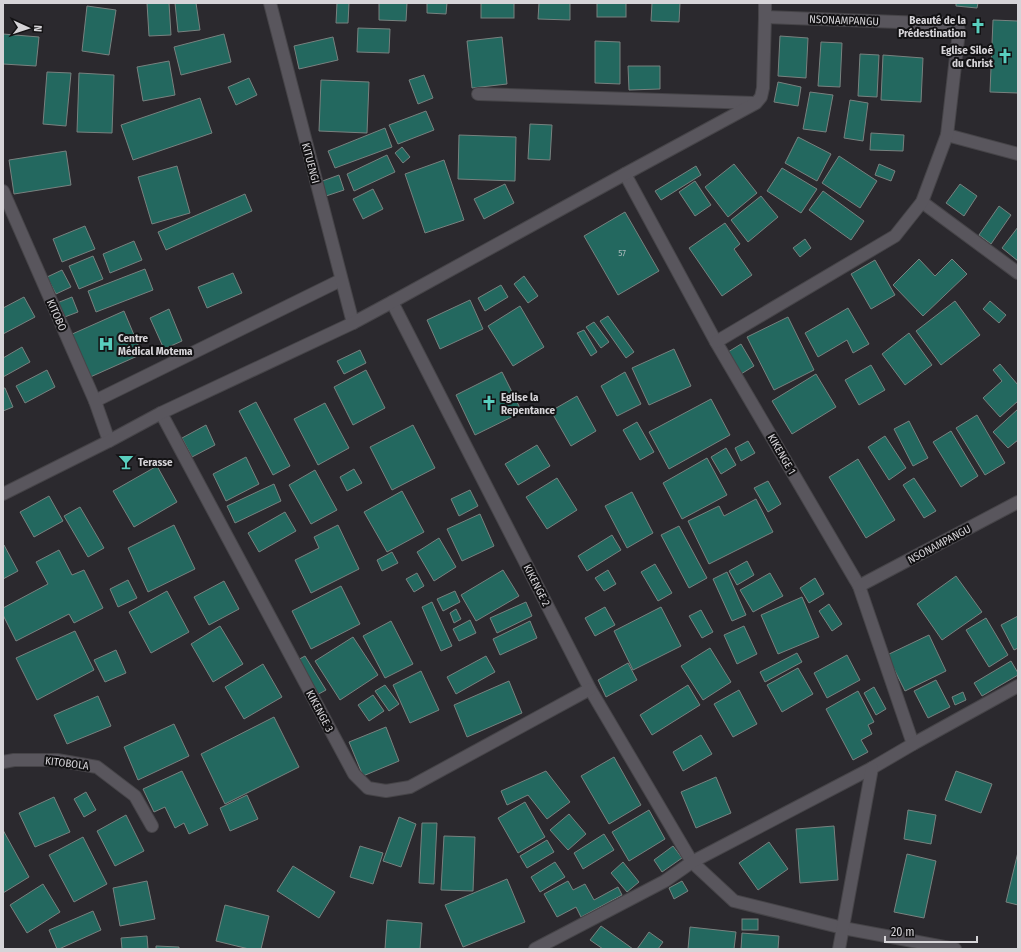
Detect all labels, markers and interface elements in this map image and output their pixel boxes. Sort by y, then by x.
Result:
north arrow [8,8,48,48]
street label: NSONAMPANGU [809,13,879,28]
place label: Beauté de la Prédestination [898,14,967,40]
church icon: Beauté de la Prédestination [969,17,987,35]
text: N [31,25,44,32]
place label: Eglise Siloé du Christ [941,44,993,70]
church icon: Eglise Siloé du Christ [996,47,1014,65]
street label: KITUENGI [299,142,322,185]
house number: 57 [618,248,626,258]
street label: KITOBO [44,297,69,333]
place label: Centre Médical Motema [118,332,193,358]
hospital icon: Centre Médical Motema [97,335,115,353]
place label: Eglise la Repentance [501,391,555,417]
church icon: Eglise la Repentance [480,394,498,412]
street label: KIKENGE 1 [765,432,798,477]
bar icon: Terasse [117,453,135,471]
place label: Terasse [138,456,173,469]
street label: NSONAMPANGU [905,522,973,567]
street label: KIKENGE 2 [520,562,553,608]
street label: KIKENGE 3 [303,688,336,734]
street label: KITOBOLA [44,754,90,773]
scale bar [885,918,977,944]
text: 20 m [891,925,915,939]

